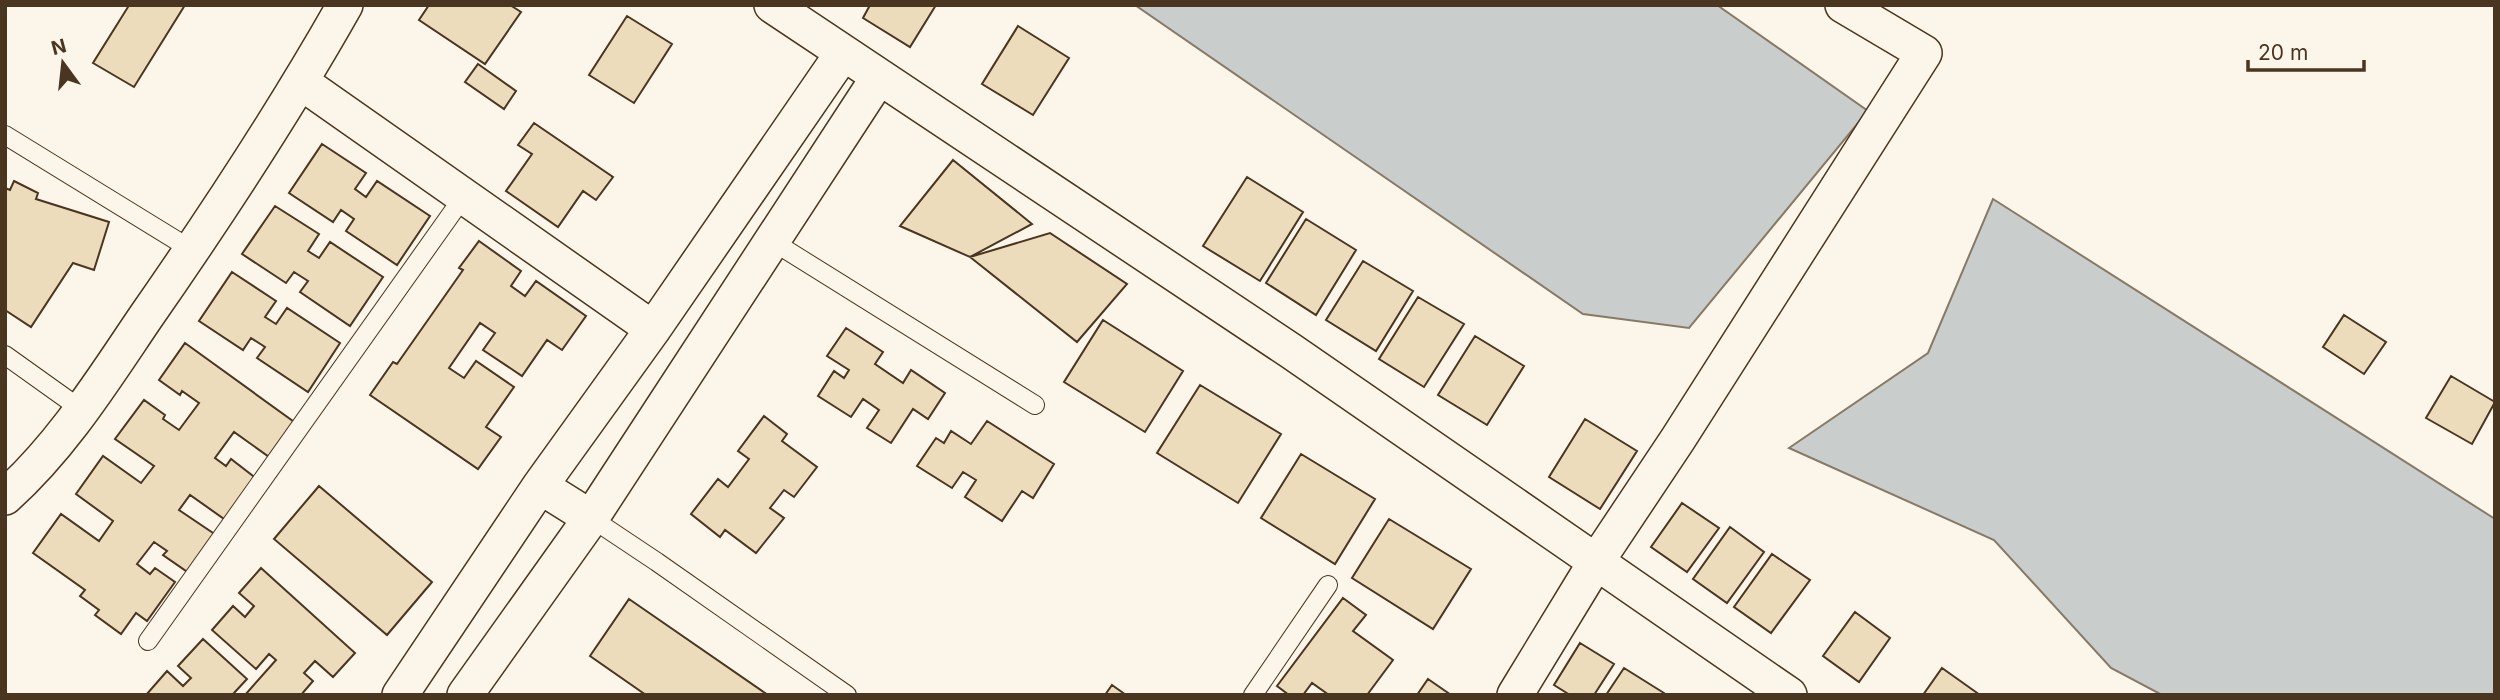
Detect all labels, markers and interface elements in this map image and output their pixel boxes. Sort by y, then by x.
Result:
north arrow [28,28,98,98]
scale bar [2248,28,2364,72]
text: N [49,34,69,60]
text: 20 m [2258,40,2308,65]

